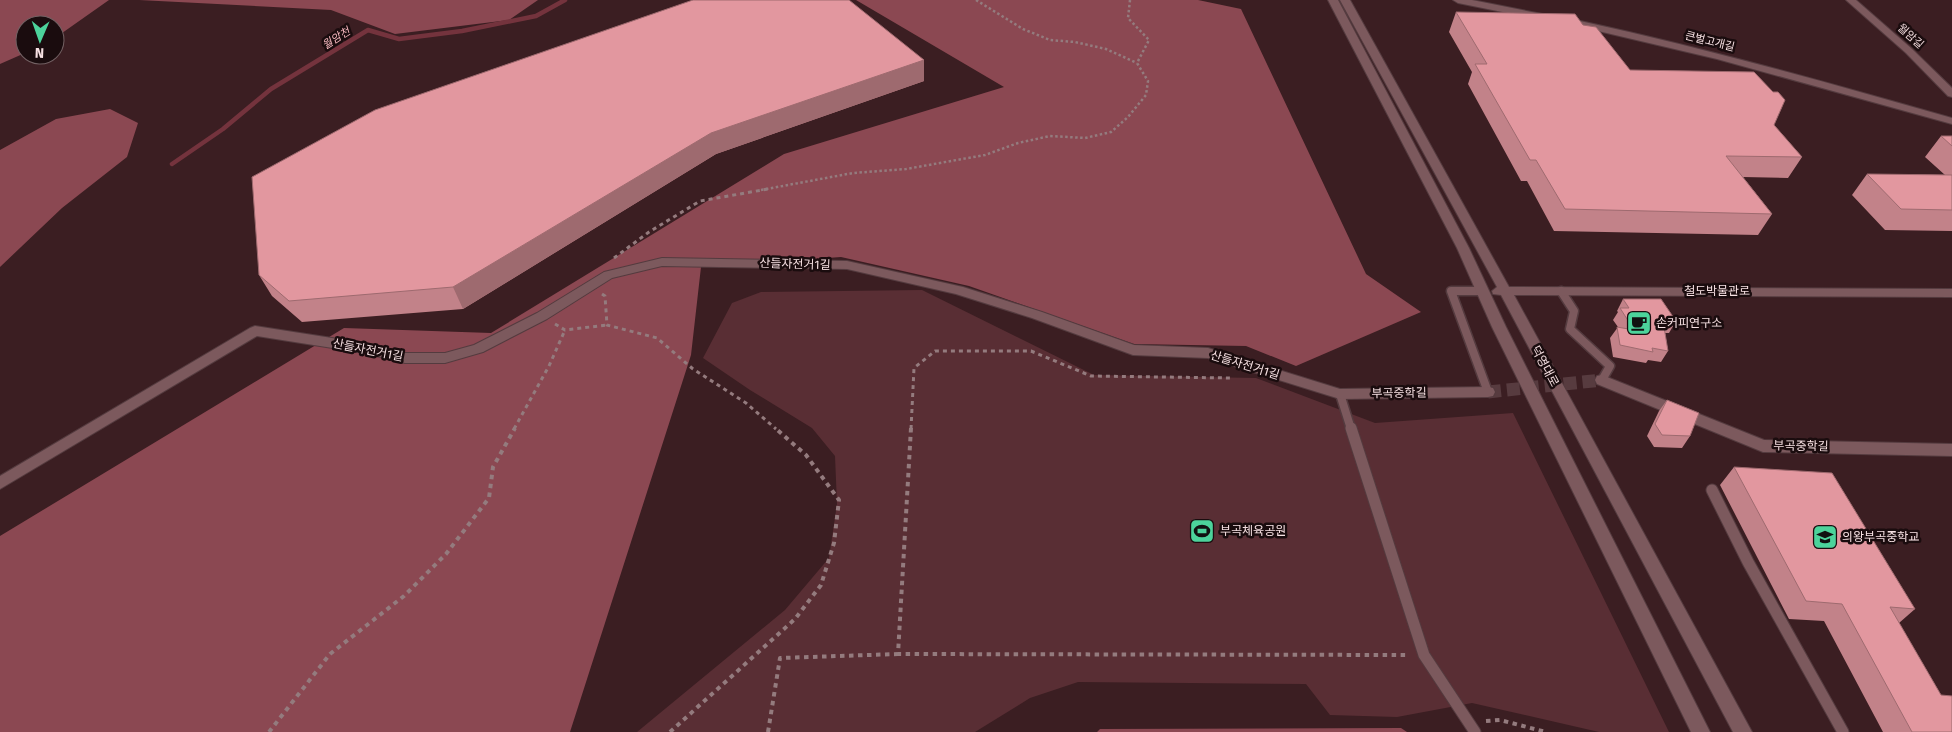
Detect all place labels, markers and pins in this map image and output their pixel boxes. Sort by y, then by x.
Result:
cafe icon: 손커피연구소 [1626,310,1652,336]
place label: 손커피연구소 [1656,316,1722,330]
sports icon: 부곡체육공원 [1189,518,1215,544]
place label: 부곡체육공원 [1220,524,1286,538]
school or university icon: 의왕부곡중학교 [1812,524,1838,550]
place label: 의왕부곡중학교 [1842,530,1919,544]

